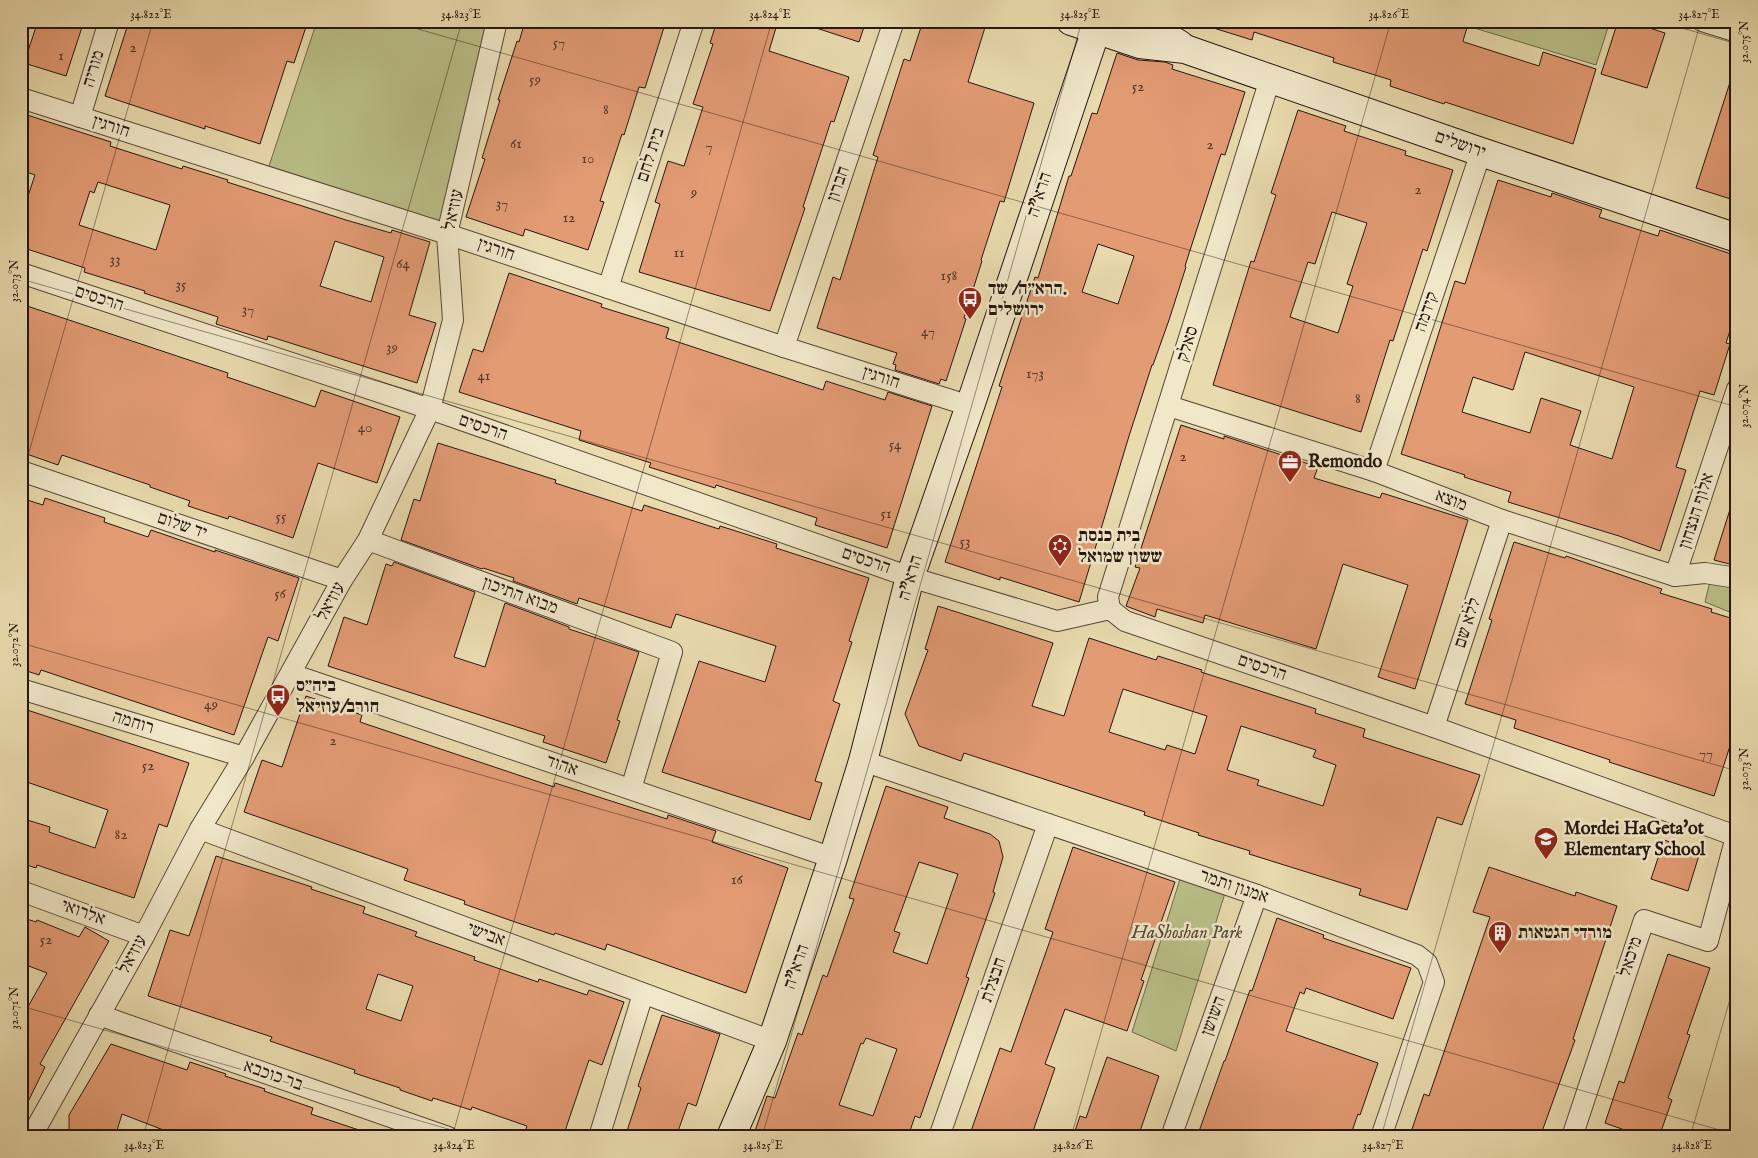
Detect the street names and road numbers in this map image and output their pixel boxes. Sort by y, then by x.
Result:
street label: מוריה [77,48,111,90]
street label: חורגין [89,110,133,144]
street label: בית לחם [631,125,671,185]
street label: ירושלים [1431,126,1489,164]
street label: חברון [822,163,856,205]
street label: הרא"ה [1022,169,1058,221]
street label: עוזיאל [438,187,470,233]
street label: חורגין [474,233,518,267]
street label: הרכסים [71,280,127,318]
street label: קידמה [1409,289,1445,335]
street label: סאלק [1172,323,1204,365]
street label: חורגין [859,361,903,395]
street label: הרכסים [455,409,511,447]
street label: אלוף הנצחון [1674,470,1720,552]
street label: מוצא [1432,484,1470,518]
street label: יד שלום [154,507,210,545]
street label: הרכסים [838,542,894,580]
street label: הרא"ה [893,553,929,603]
street label: מבוא התיכון [479,572,561,620]
street label: עוזיאל [311,578,351,626]
street label: ללא שם [1449,595,1487,651]
street label: הרכסים [1234,649,1290,687]
street label: רוחמה [109,706,157,740]
street label: אהוד [543,750,581,782]
street label: אמנון ותמר [1196,864,1272,910]
street label: אלרואי [58,894,108,932]
street label: אבישי [464,918,508,952]
street label: עוזיאל [113,931,153,979]
street label: מיכאל [1614,934,1648,980]
street label: הרא"ה [779,941,815,993]
street label: חבצלת [976,955,1012,1005]
street label: השושן [1196,993,1232,1039]
street label: בר כוכבא [240,1055,306,1097]

